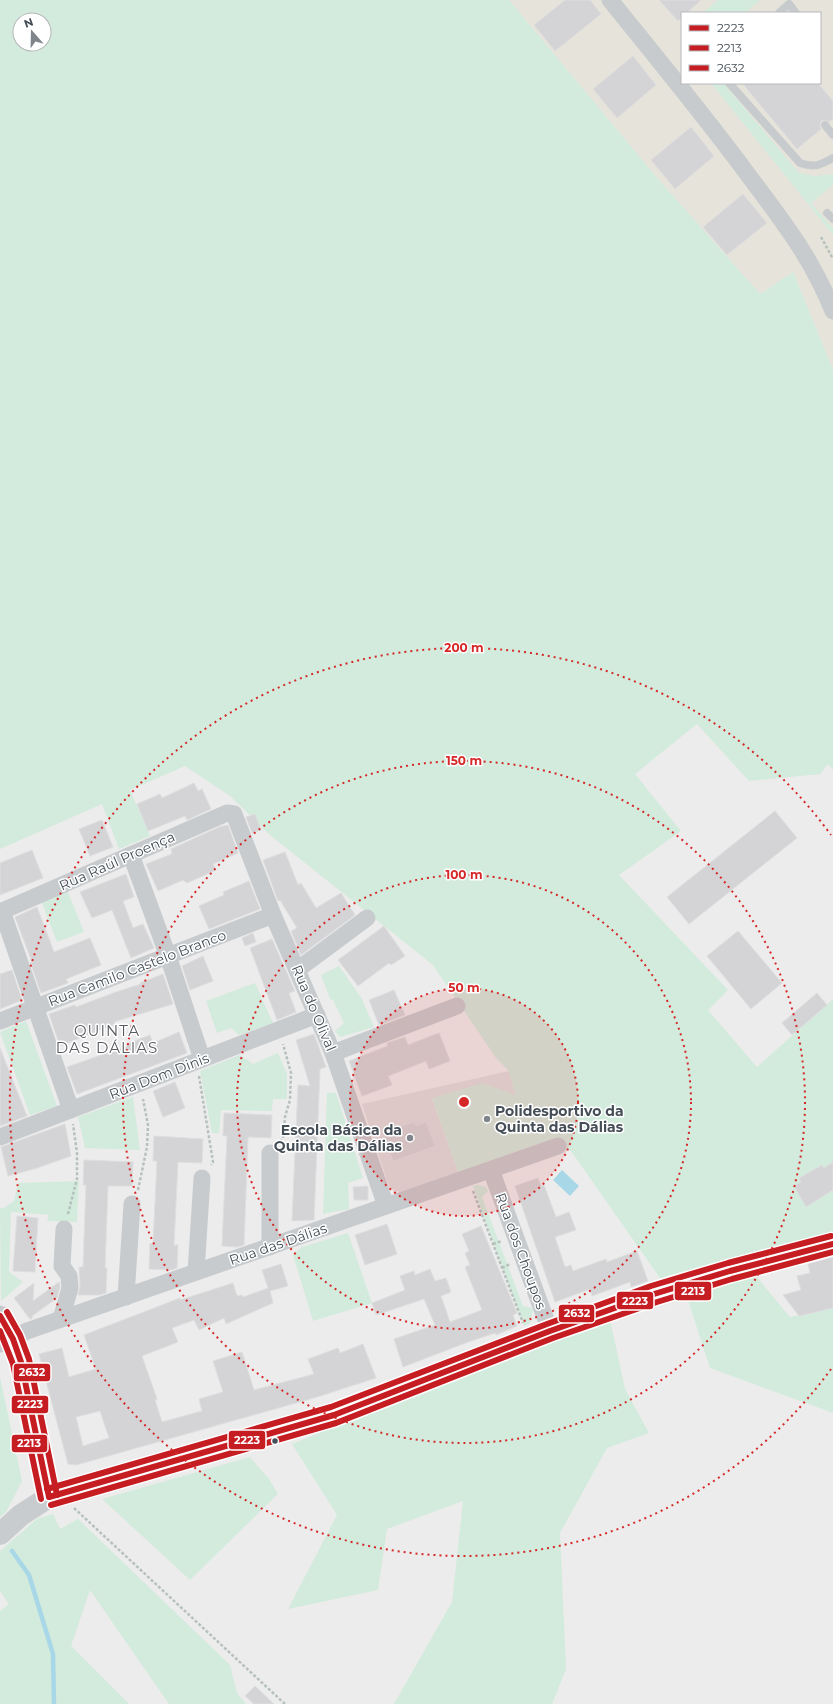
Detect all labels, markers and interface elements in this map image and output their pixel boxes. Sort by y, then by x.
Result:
north arrow [12,12,52,52]
legend [681,12,821,84]
text: N [22,15,35,31]
text: 2223 [717,20,744,35]
text: 2213 [717,40,742,55]
text: 2632 [717,60,745,75]
text: 200 m [444,640,484,655]
text: 150 m [446,753,482,768]
street label: Rua Raúl Proença [56,827,178,895]
text: 100 m [446,867,482,882]
street label: Rua Camilo Castelo Branco [45,926,229,1010]
street label: Rua do Olival [288,962,340,1054]
text: 50 m [448,980,480,995]
district label: QUINTA DAS DÁLIAS [56,1021,158,1057]
street label: Rua Dom Dinis [106,1049,212,1103]
centre of rings [457,1095,471,1109]
place label: Polidesportivo da Quinta das Dálias [495,1102,624,1136]
marker: Polidesportivo da Quinta das Dálias [482,1114,492,1124]
place label: Escola Básica da Quinta das Dálias [274,1121,403,1155]
marker: Escola Básica da Quinta das Dálias [405,1133,415,1143]
street label: Rua dos Choupos [492,1190,551,1312]
street label: Rua das Dálias [227,1219,329,1269]
line badge: 2213 [674,1281,712,1301]
text: 2213 [681,1284,705,1298]
line badge: 2223 [616,1291,654,1310]
text: 2223 [622,1294,648,1308]
line badge: 2632 [558,1304,595,1323]
text: 2632 [564,1306,591,1320]
line badge: 2632 [13,1363,51,1382]
text: 2632 [19,1365,46,1379]
line badge: 2223 [11,1395,49,1414]
text: 2223 [17,1397,43,1411]
line badge: 2223 [228,1430,266,1450]
text: 2223 [234,1433,260,1447]
line badge: 2213 [11,1434,48,1453]
text: 2213 [17,1436,41,1450]
unlabelled marker [270,1436,280,1446]

